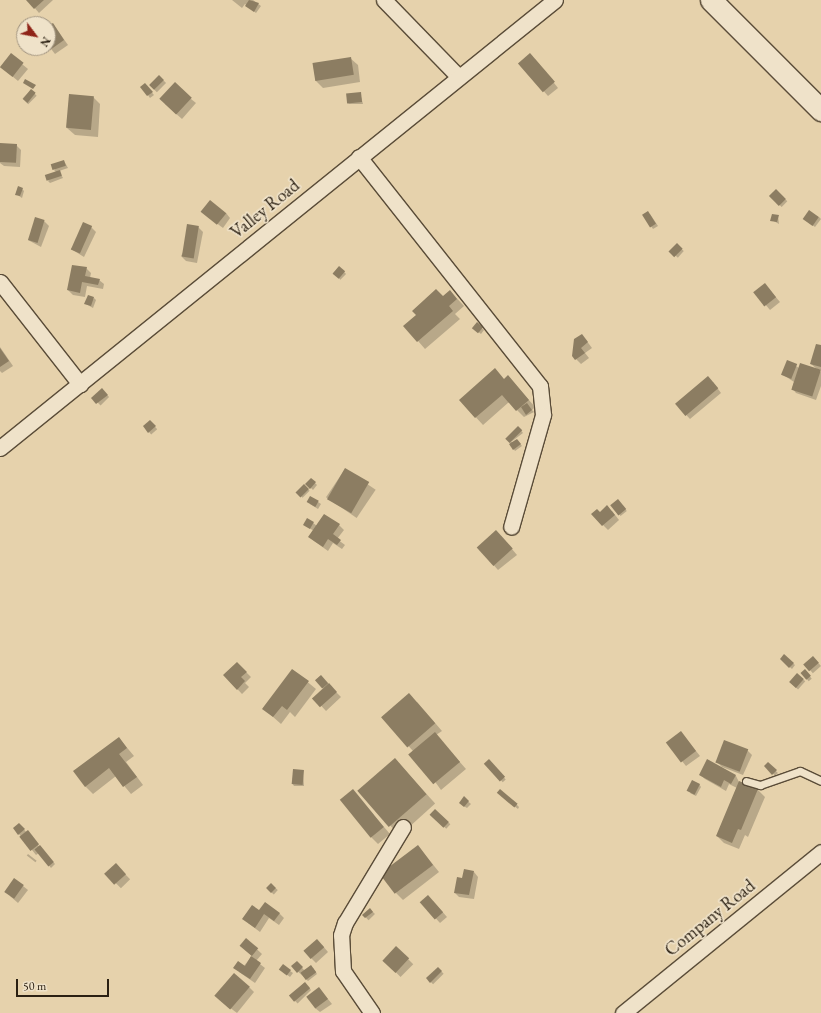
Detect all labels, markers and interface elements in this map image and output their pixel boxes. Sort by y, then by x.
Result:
north arrow [16,16,56,56]
text: N [37,34,54,49]
street label: Valley Road [226,175,304,243]
street label: Company Road [661,875,759,961]
scale bar [18,971,111,997]
text: 50 m [23,978,46,994]

